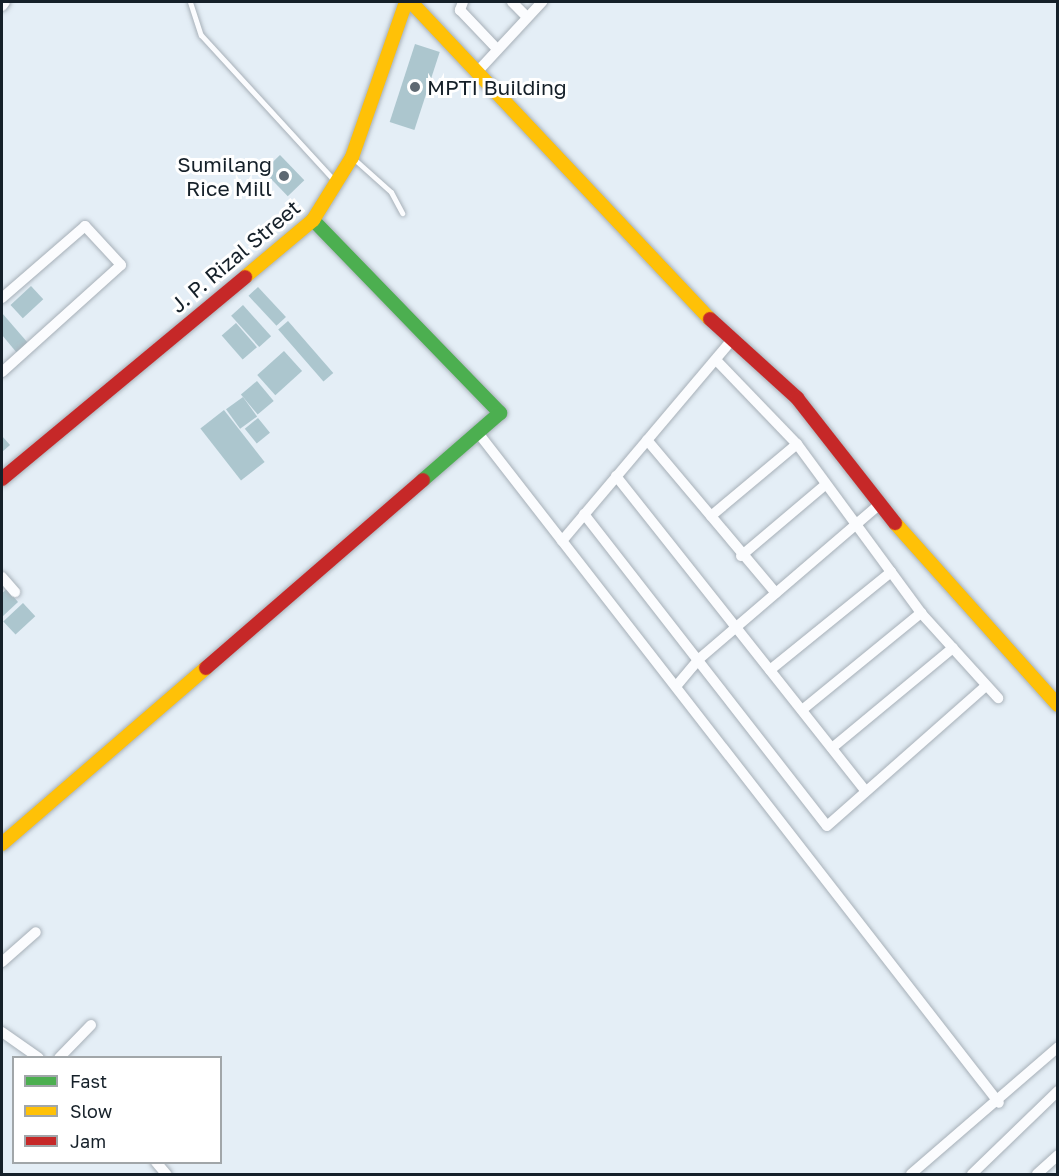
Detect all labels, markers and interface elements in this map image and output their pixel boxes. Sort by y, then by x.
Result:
place label: MPTI Building [427,74,567,100]
marker: MPTI Building [408,80,422,94]
place label: Sumilang Rice Mill [177,151,272,201]
marker: Sumilang Rice Mill [277,169,291,183]
street label: J. P. Rizal Street [165,194,305,318]
legend [12,1056,222,1164]
text: Fast [70,1070,107,1092]
text: Slow [70,1100,112,1122]
text: Jam [70,1130,106,1152]

